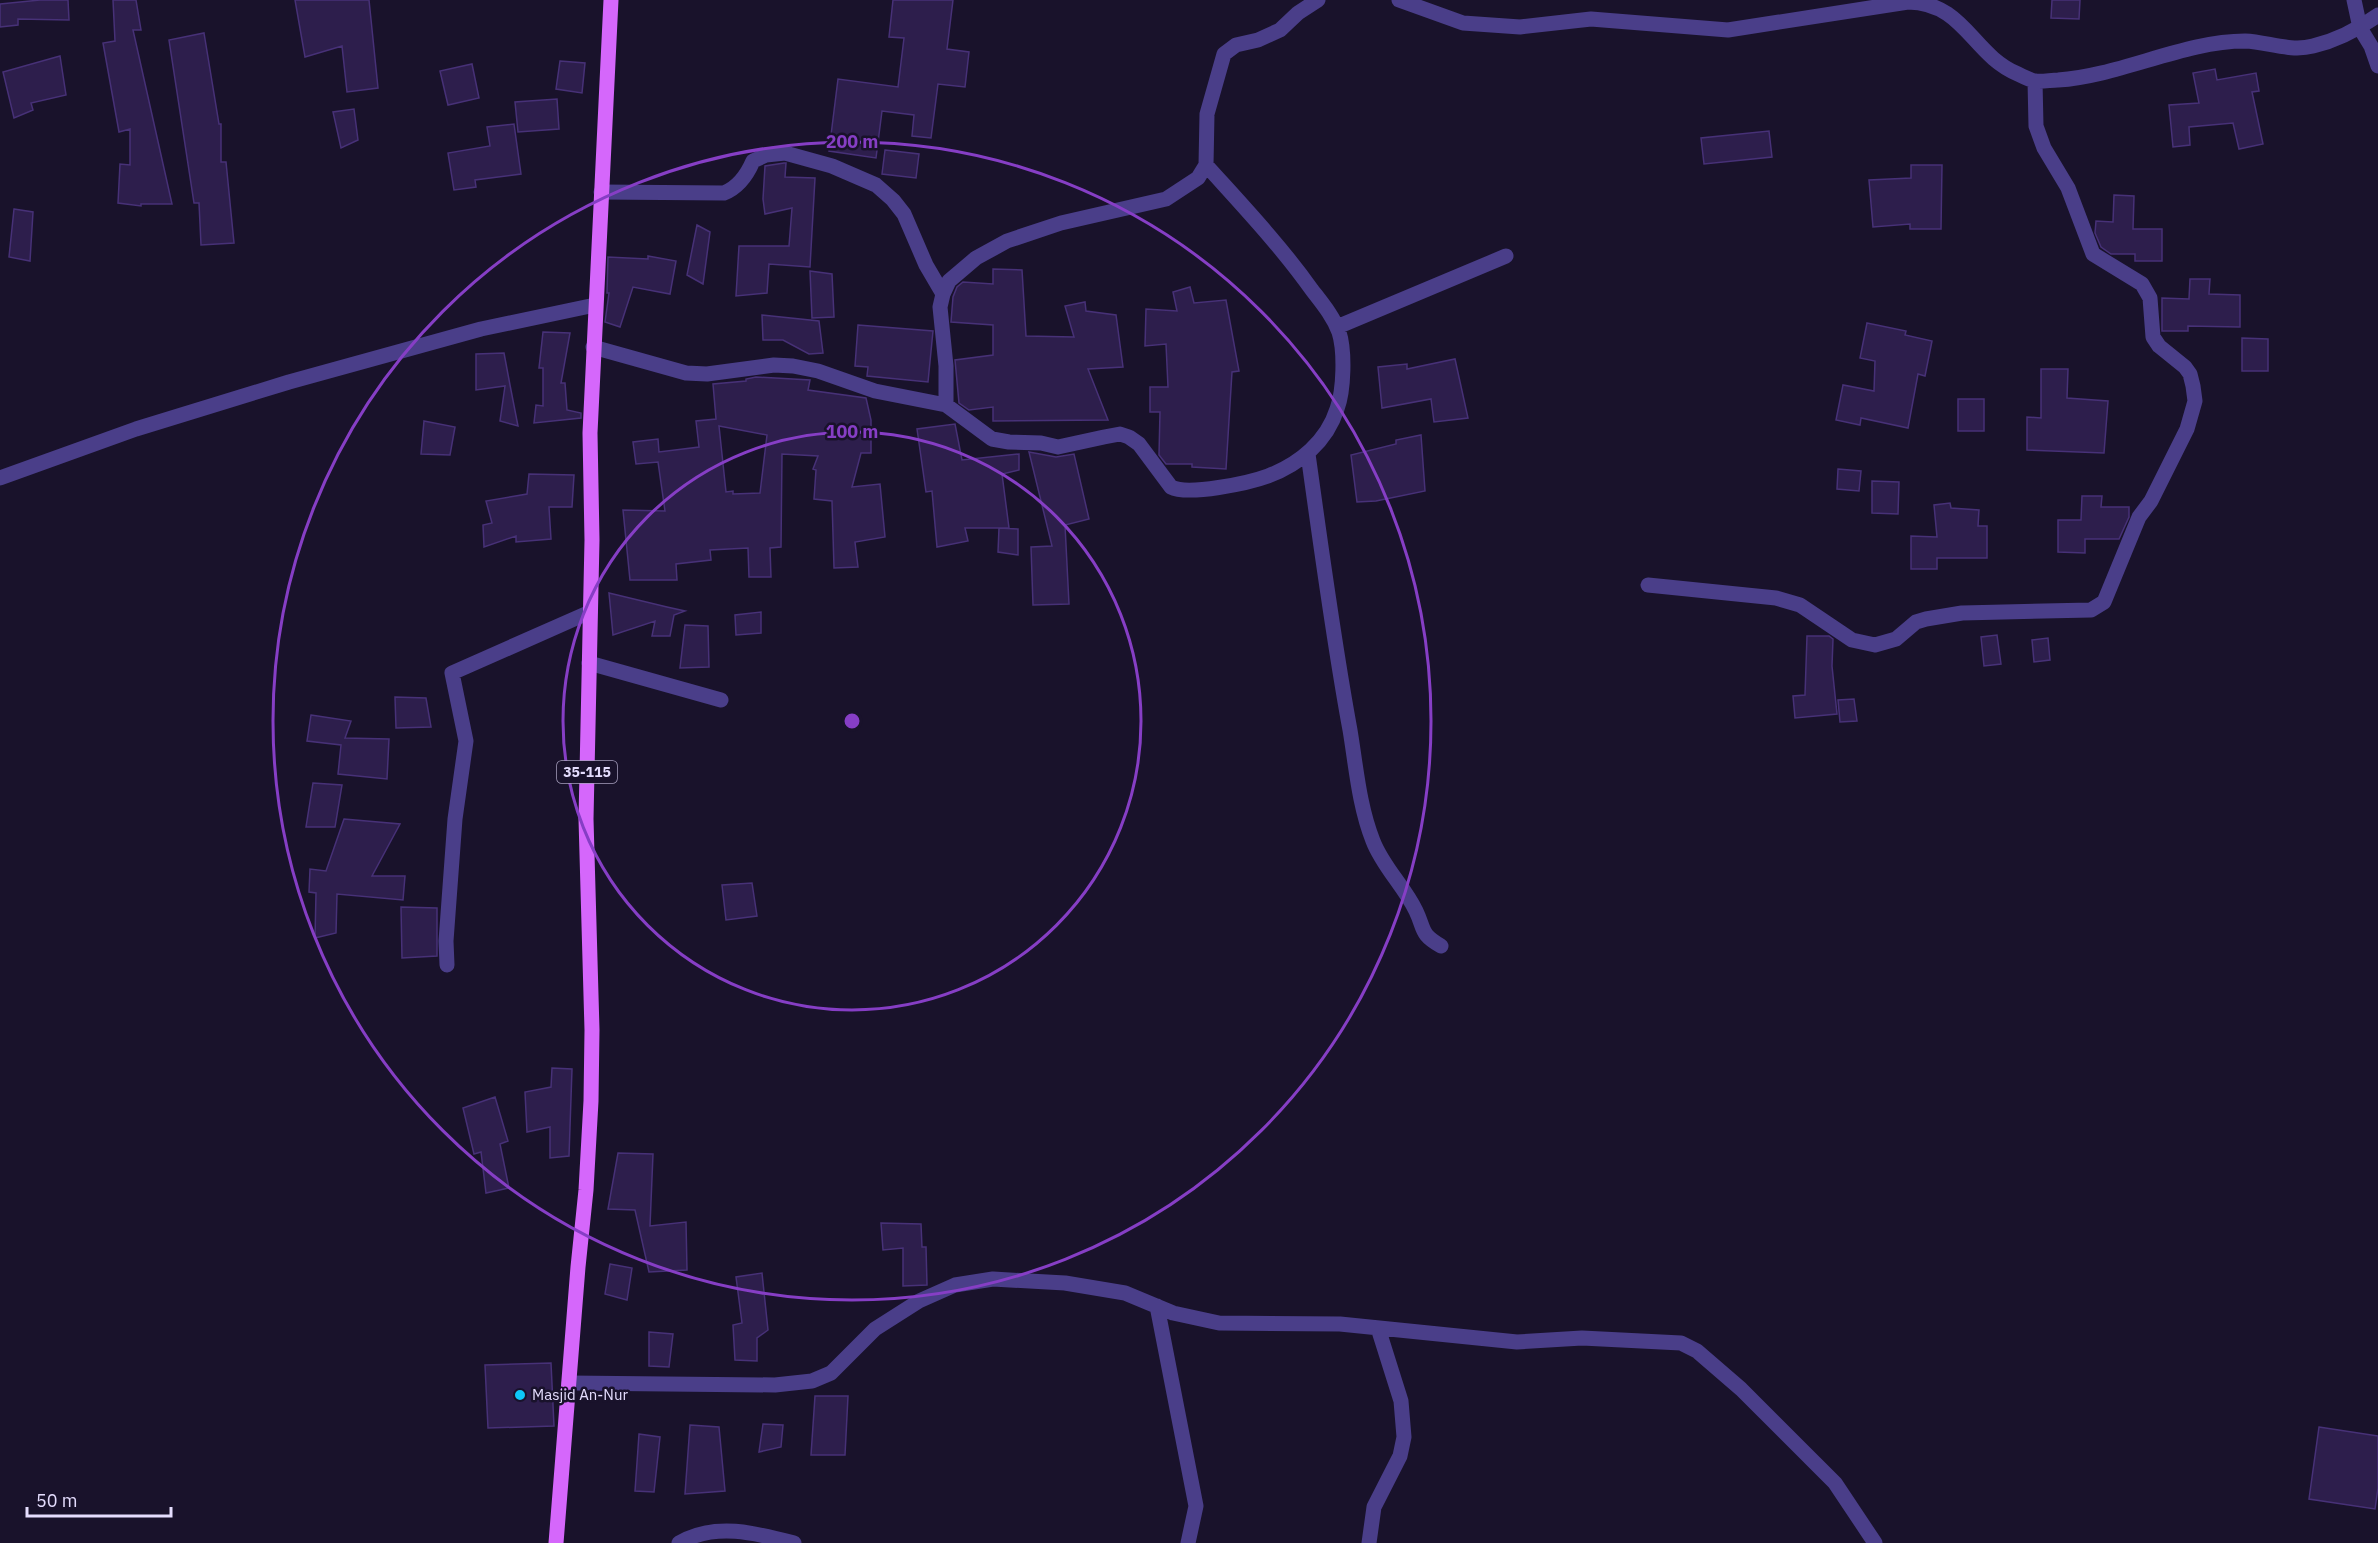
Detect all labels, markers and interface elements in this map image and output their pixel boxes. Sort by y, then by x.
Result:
text: 200 m [826,130,878,153]
text: 100 m [826,420,878,443]
centre of rings [842,711,862,731]
road number: 35-115 [557,761,617,783]
place label: Masjid An-Nur [532,1385,628,1404]
marker: Masjid An-Nur [513,1388,527,1402]
scale bar [27,1480,171,1518]
text: 50 m [36,1489,78,1512]

